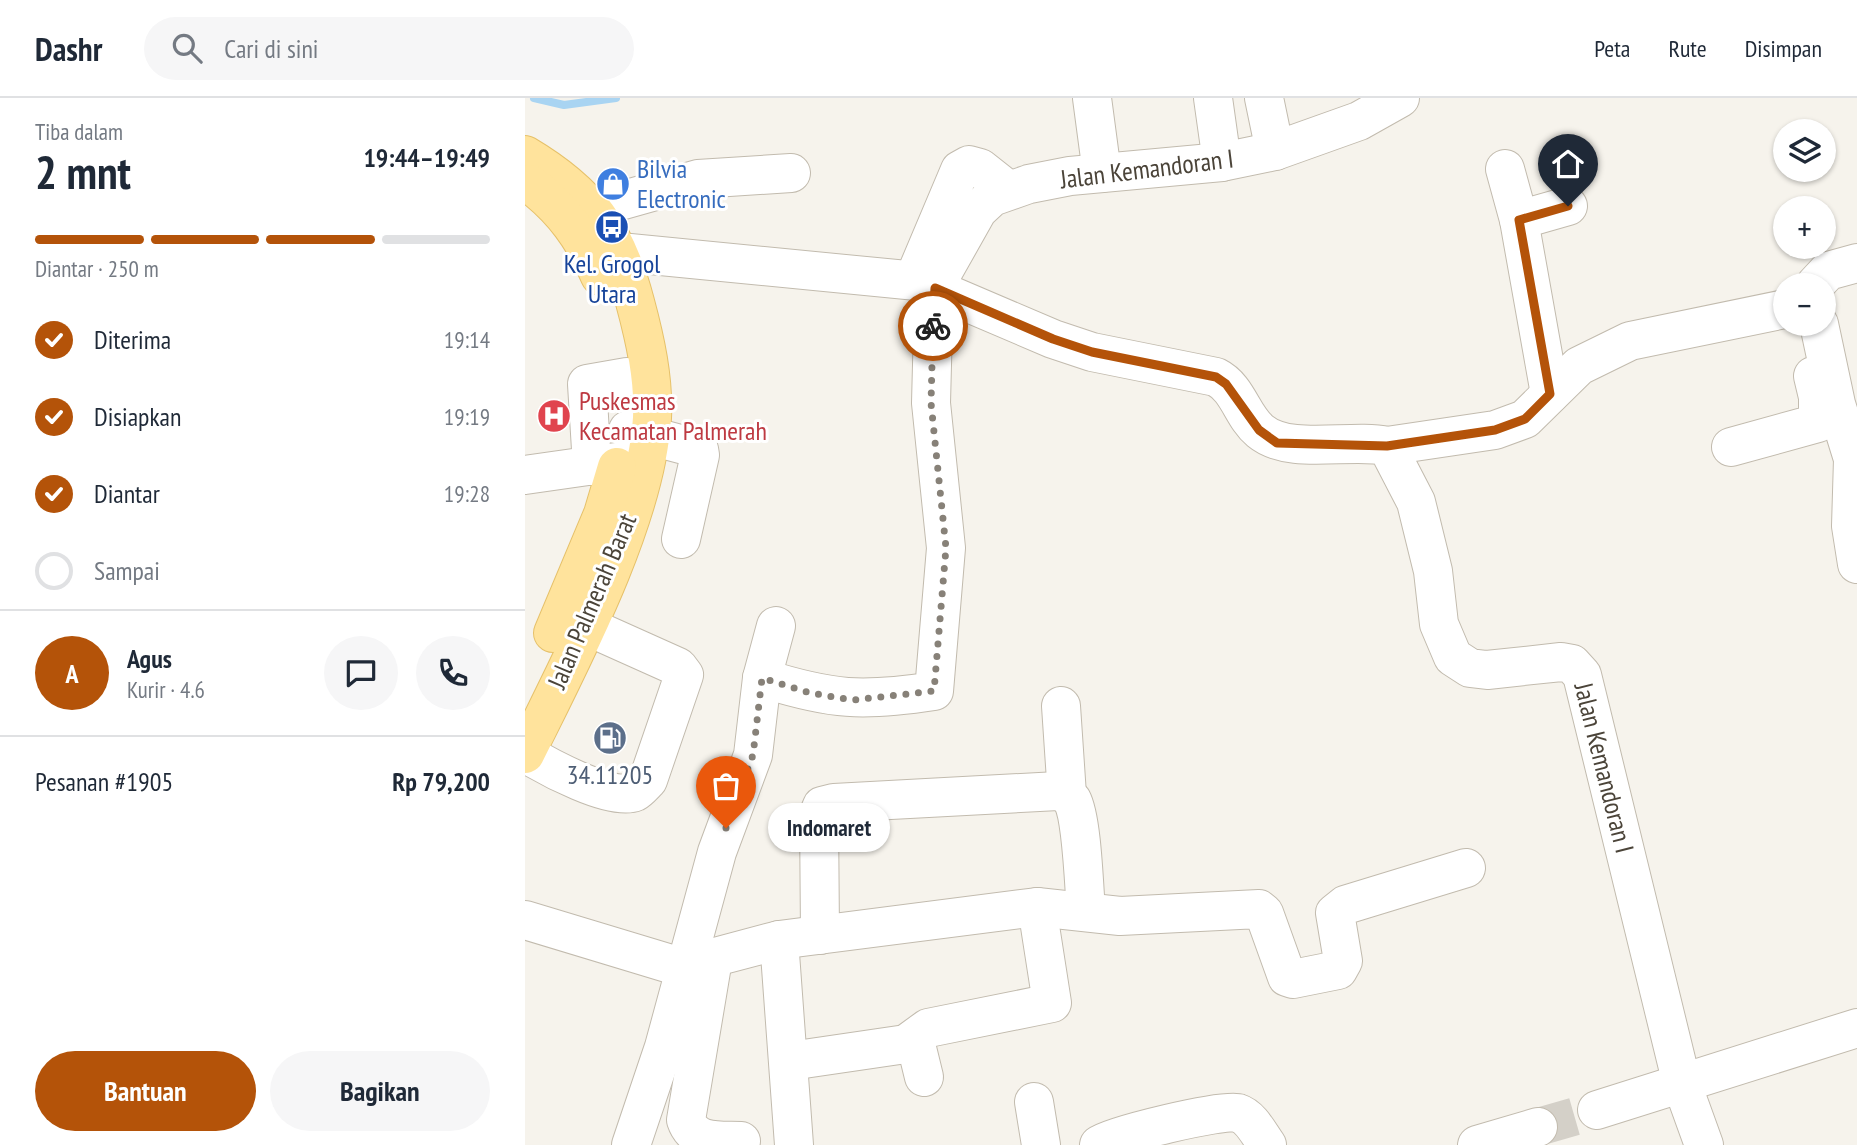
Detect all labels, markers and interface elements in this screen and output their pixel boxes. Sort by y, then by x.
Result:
search box [144,17,634,80]
text: Dashr [35,27,102,70]
icon: search [168,29,206,67]
text: Cari di sini [224,32,318,65]
text: Peta [1594,33,1630,64]
text: Rute [1668,33,1707,64]
text: Disimpan [1745,33,1822,64]
text: Tiba dalam [35,117,123,146]
map controls [1773,119,1836,336]
button: layers [1773,119,1836,182]
pin [1538,134,1598,206]
text: 19:44–19:49 [363,141,490,174]
text: 2 mnt [35,142,131,202]
street label: Jalan Kemandoran I [1057,142,1235,196]
icon: home [1549,145,1587,183]
place label: Bilvia Electronic [637,152,726,215]
shop icon: Bilvia Electronic [594,165,632,203]
button: + [1773,196,1836,259]
bus stop icon: Kel. Grogol Utara [593,208,631,246]
place label: Kel. Grogol Utara [564,247,660,310]
text: Diantar · 250 m [35,254,159,283]
button: − [1773,273,1836,336]
courier [898,291,968,361]
icon: bike [914,307,952,345]
icon: check [35,321,73,359]
text: Diterima [94,323,171,356]
text: 19:14 [444,325,490,354]
place label: Puskesmas Kecamatan Palmerah [579,384,767,447]
hospital icon: Puskesmas Kecamatan Palmerah [535,397,573,435]
icon: check [35,398,73,436]
text: Disiapkan [94,400,181,433]
text: 19:19 [444,402,490,431]
icon: check [35,475,73,513]
text: Diantar [94,477,160,510]
text: 19:28 [444,479,490,508]
street label: Jalan Palmerah Barat [539,508,643,694]
text: Sampai [94,554,160,587]
button: chat [324,636,398,710]
button: phone [416,636,490,710]
text: Agus [127,642,172,675]
text: A [65,657,79,690]
text: Kurir · 4.6 [127,675,205,704]
street label: Jalan Kemandoran I [1567,678,1642,856]
fuel station icon: 34.11205 [591,719,629,757]
pin [696,756,756,828]
place label: 34.11205 [567,758,653,791]
text: Pesanan #1905 [35,765,173,798]
text: Rp 79,200 [392,765,490,798]
icon: bag [707,767,745,805]
callout: Indomaret [768,804,891,852]
text: Indomaret [787,813,871,842]
button: Bantuan [35,1051,256,1131]
button: Bagikan [270,1051,490,1131]

